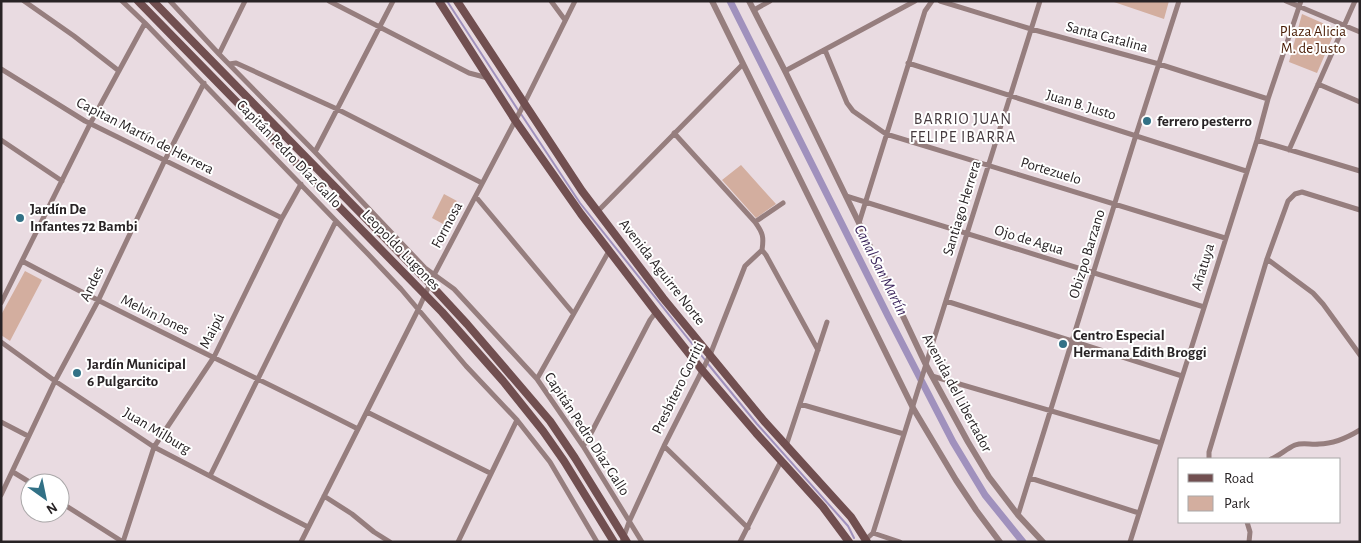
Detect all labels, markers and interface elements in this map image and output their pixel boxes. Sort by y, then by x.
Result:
street label: Santa Catalina [1065,19,1150,55]
park label: Plaza Alicia M. de Justo [1280,24,1346,56]
street label: Juan B. Justo [1044,87,1118,123]
street label: Capitan Martín de Herrera [74,95,216,177]
street label: Capitán Pedro Díaz Gallo [234,97,344,211]
district label: BARRIO JUAN FELIPE IBARRA [910,111,1016,145]
place label: ferrero pesterro [1157,114,1252,129]
marker: ferrero pesterro [1141,115,1153,127]
street label: Portezuelo [1019,155,1083,187]
street label: Santiago Herrera [940,158,984,257]
street label: Formosa [429,199,465,251]
place label: Jardín De Infantes 72 Bambi [30,202,138,234]
street label: Leopoldo Lugones [359,207,443,293]
street label: Obizpo Barzano [1066,208,1108,300]
marker: Jardín De Infantes 72 Bambi [14,212,26,224]
street label: Avenida Aguirre Norte [616,216,708,328]
water label: Canal San Martín [851,222,911,318]
street label: Ojo de Agua [993,222,1065,258]
street label: Añatuya [1189,242,1217,292]
street label: Andes [77,264,107,304]
street label: Melvin Jones [118,292,192,338]
street label: Maipú [197,311,227,351]
place label: Centro Especial Hermana Edith Broggi [1073,328,1207,360]
street label: Avenida del Libertador [919,331,995,455]
marker: Centro Especial Hermana Edith Broggi [1057,338,1069,350]
street label: Presbítero Gorriti [649,340,707,436]
place label: Jardín Municipal 6 Pulgarcito [87,357,186,389]
marker: Jardín Municipal 6 Pulgarcito [71,367,83,379]
street label: Capitán Pedro Díaz Gallo [542,370,632,498]
street label: Juan Milburg [121,405,194,457]
legend [1178,458,1341,523]
text: Road [1224,471,1254,486]
north arrow [20,473,70,523]
text: Park [1224,496,1250,511]
text: N [44,500,59,517]

